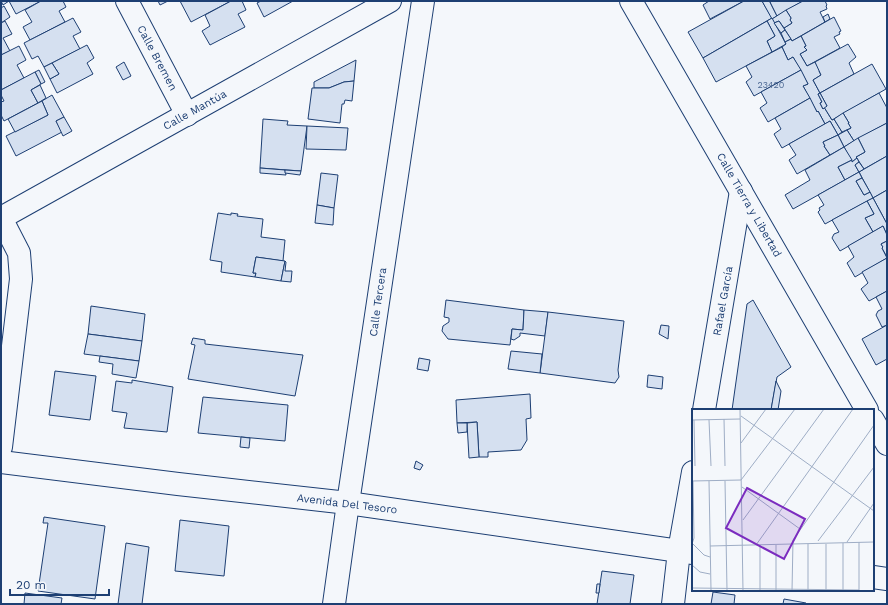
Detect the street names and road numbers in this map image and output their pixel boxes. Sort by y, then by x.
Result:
street label: Calle Bremen [134,23,180,93]
street label: Calle Mantúa [161,87,229,133]
street label: Calle Tierra y Libertad [714,151,784,259]
street label: Rafael García [710,265,736,337]
street label: Calle Tercera [367,267,389,337]
street label: Avenida Del Tesoro [296,491,398,517]

